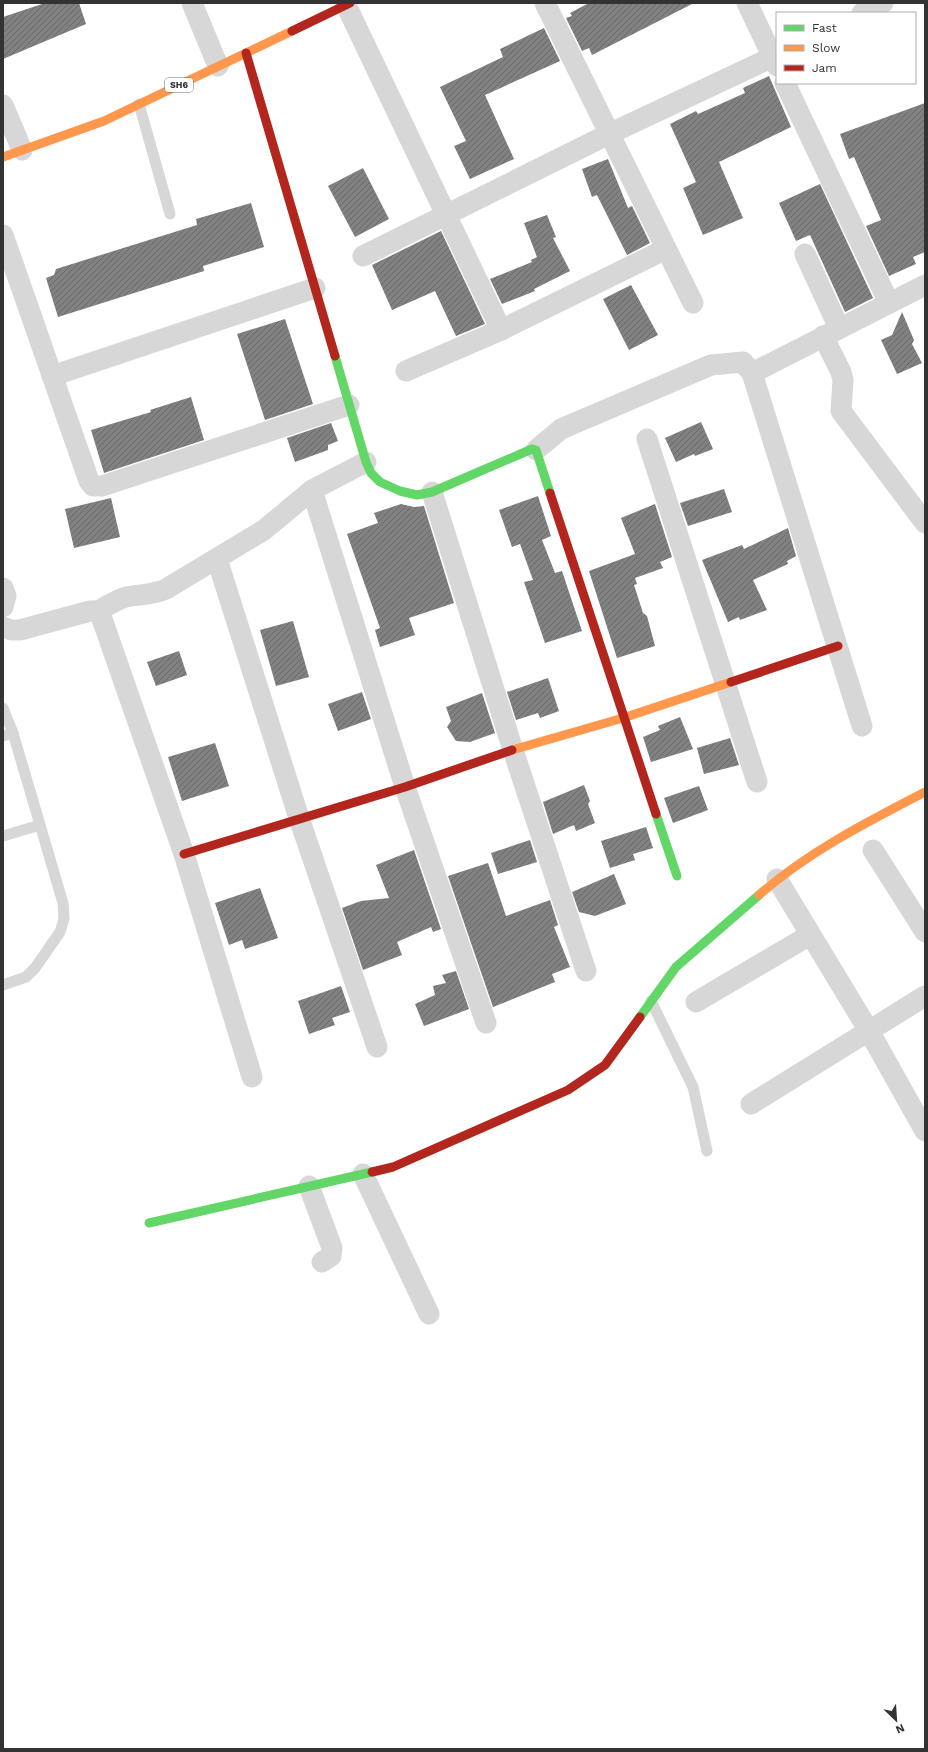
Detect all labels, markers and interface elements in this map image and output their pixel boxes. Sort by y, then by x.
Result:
legend [776,12,916,84]
text: Fast [812,21,837,35]
text: Slow [812,41,840,55]
text: Jam [812,61,837,75]
road number: SH6 [165,78,193,92]
north arrow [876,1700,916,1740]
text: N [894,1721,906,1736]

